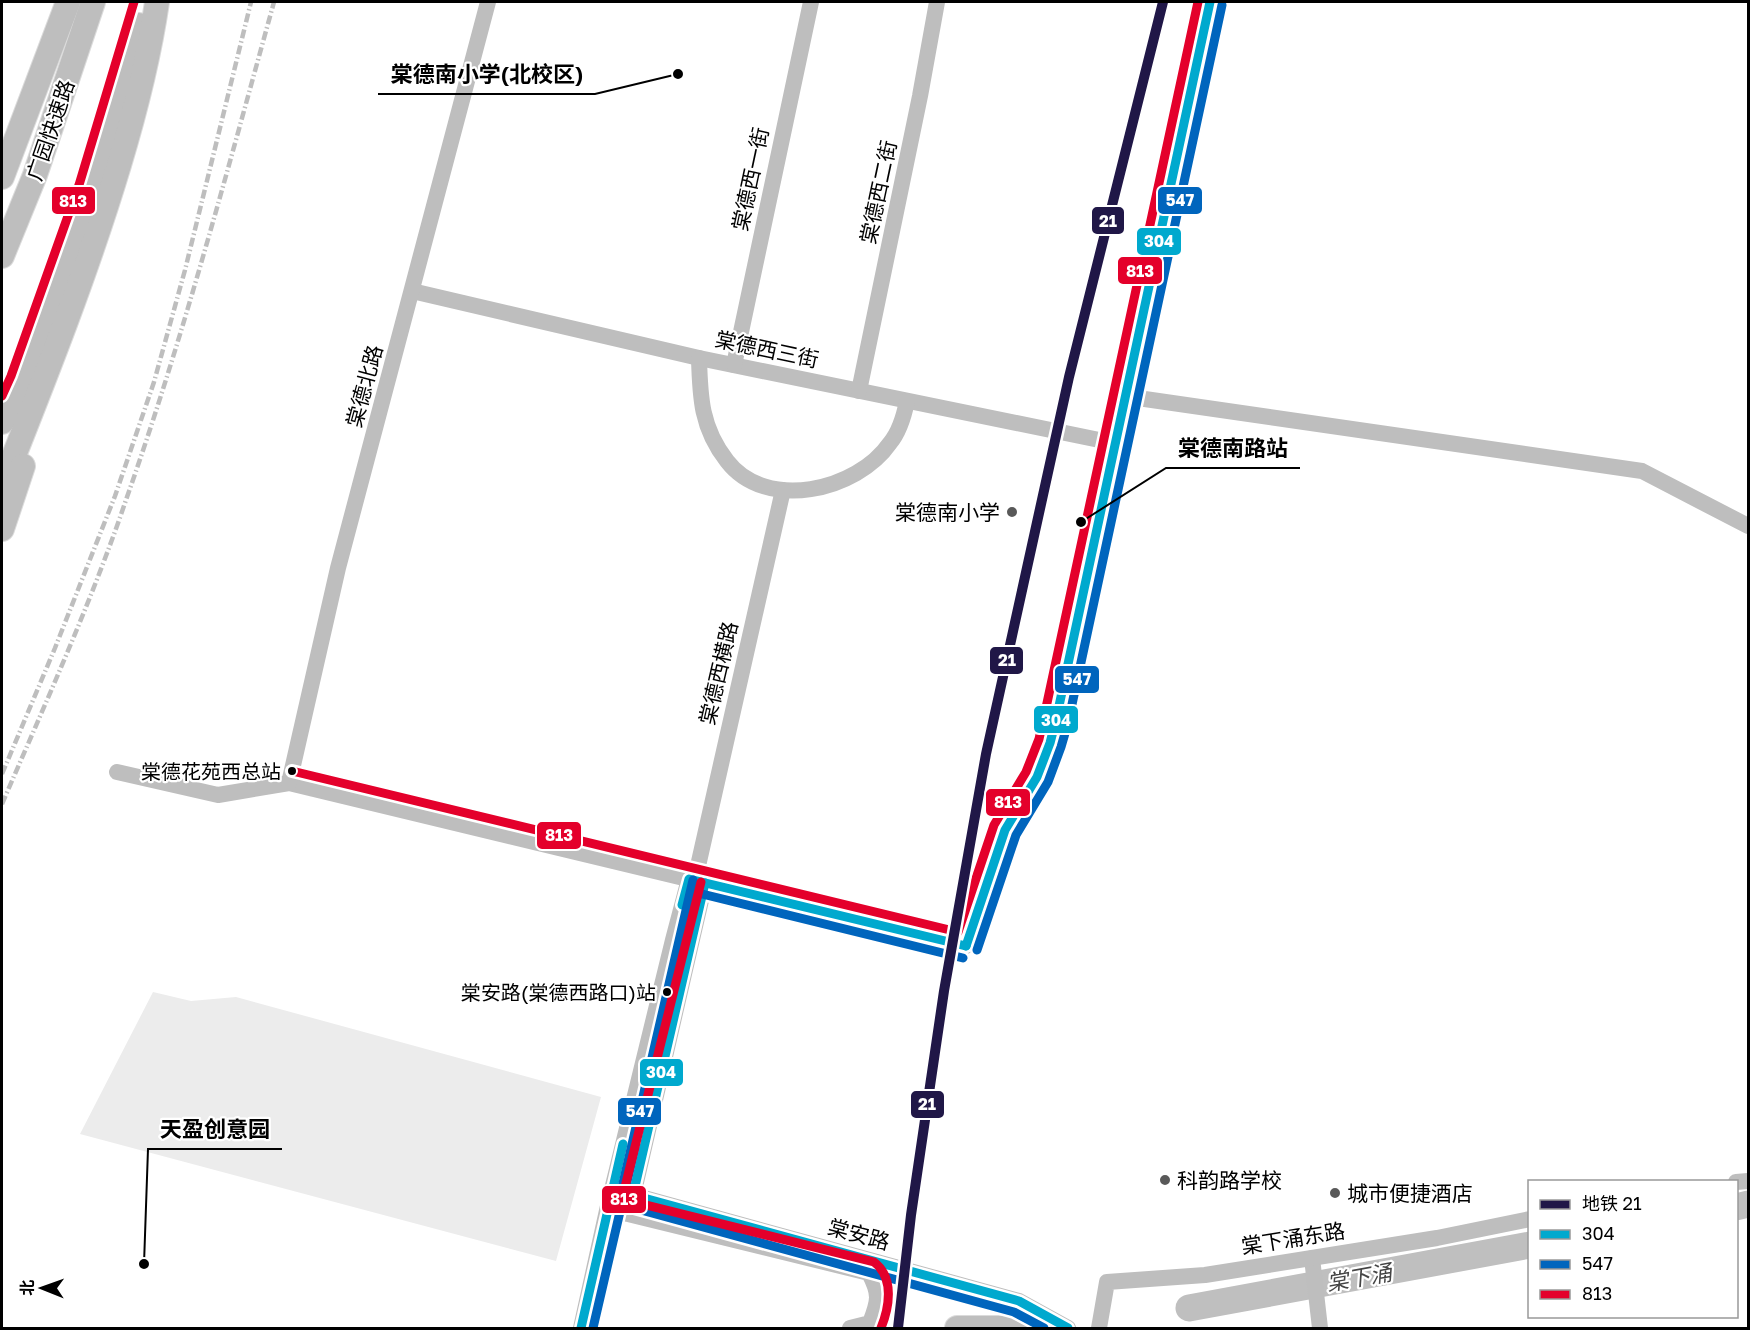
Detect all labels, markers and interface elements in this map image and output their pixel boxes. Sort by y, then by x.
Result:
callout: 棠德南小学(北校区) [378,54,595,94]
text: 棠德南小学(北校区) [391,60,583,87]
street label: 广园快速路 [21,76,79,184]
street label: 棠德西一街 [726,125,774,233]
street label: 棠德西二街 [854,138,902,246]
line badge: 813 [51,186,96,215]
line badge: 547 [1157,186,1203,215]
text: 547 [1166,190,1195,210]
text: 813 [59,191,87,211]
line badge: 21 [1091,206,1125,235]
text: 21 [1099,211,1117,231]
line badge: 304 [1136,227,1182,256]
text: 304 [1144,231,1174,251]
line badge: 813 [1117,256,1163,285]
text: 813 [1126,261,1154,281]
street label: 棠德西三街 [713,325,821,373]
street label: 棠德北路 [341,342,387,430]
callout: 棠德南路站 [1166,428,1300,468]
text: 棠德南路站 [1178,434,1288,461]
place label: 棠德南小学 [895,499,1000,525]
marker: 棠德南小学 [1005,505,1019,519]
street label: 棠德西横路 [694,619,742,727]
line badge: 21 [989,646,1024,675]
text: 21 [998,650,1016,670]
line badge: 547 [1054,665,1100,694]
text: 547 [1063,669,1092,689]
line badge: 304 [1033,705,1079,734]
text: 304 [1041,710,1071,730]
place label: 棠德花苑西总站 [141,759,281,783]
marker: 棠德花苑西总站 [286,765,298,777]
line badge: 813 [985,788,1031,817]
text: 813 [994,792,1022,812]
line badge: 813 [536,821,582,850]
text: 813 [545,825,573,845]
place label: 棠安路(棠德西路口)站 [461,980,656,1004]
marker: 棠安路(棠德西路口)站 [661,986,673,998]
line badge: 304 [639,1058,684,1087]
text: 304 [646,1062,676,1082]
line badge: 21 [910,1090,945,1119]
text: 21 [918,1094,936,1114]
line badge: 547 [617,1097,662,1126]
text: 547 [626,1101,655,1121]
callout: 天盈创意园 [148,1109,282,1149]
text: 天盈创意园 [160,1115,270,1142]
place label: 科韵路学校 [1177,1167,1282,1193]
marker: 科韵路学校 [1158,1173,1172,1187]
place label: 城市便捷酒店 [1347,1180,1473,1206]
legend [1528,1180,1738,1318]
line badge: 813 [601,1185,647,1214]
marker: 城市便捷酒店 [1328,1186,1342,1200]
text: 813 [610,1189,638,1209]
text: 地铁 21 [1582,1192,1642,1214]
street label: 棠安路 [825,1213,893,1255]
street label: 棠下涌东路 [1239,1217,1347,1259]
text: 304 [1582,1222,1615,1244]
text: 547 [1582,1252,1613,1274]
water label: 棠下涌 [1324,1257,1397,1296]
north arrow [12,1258,72,1318]
text: 北 [17,1280,37,1296]
text: 813 [1582,1282,1612,1304]

